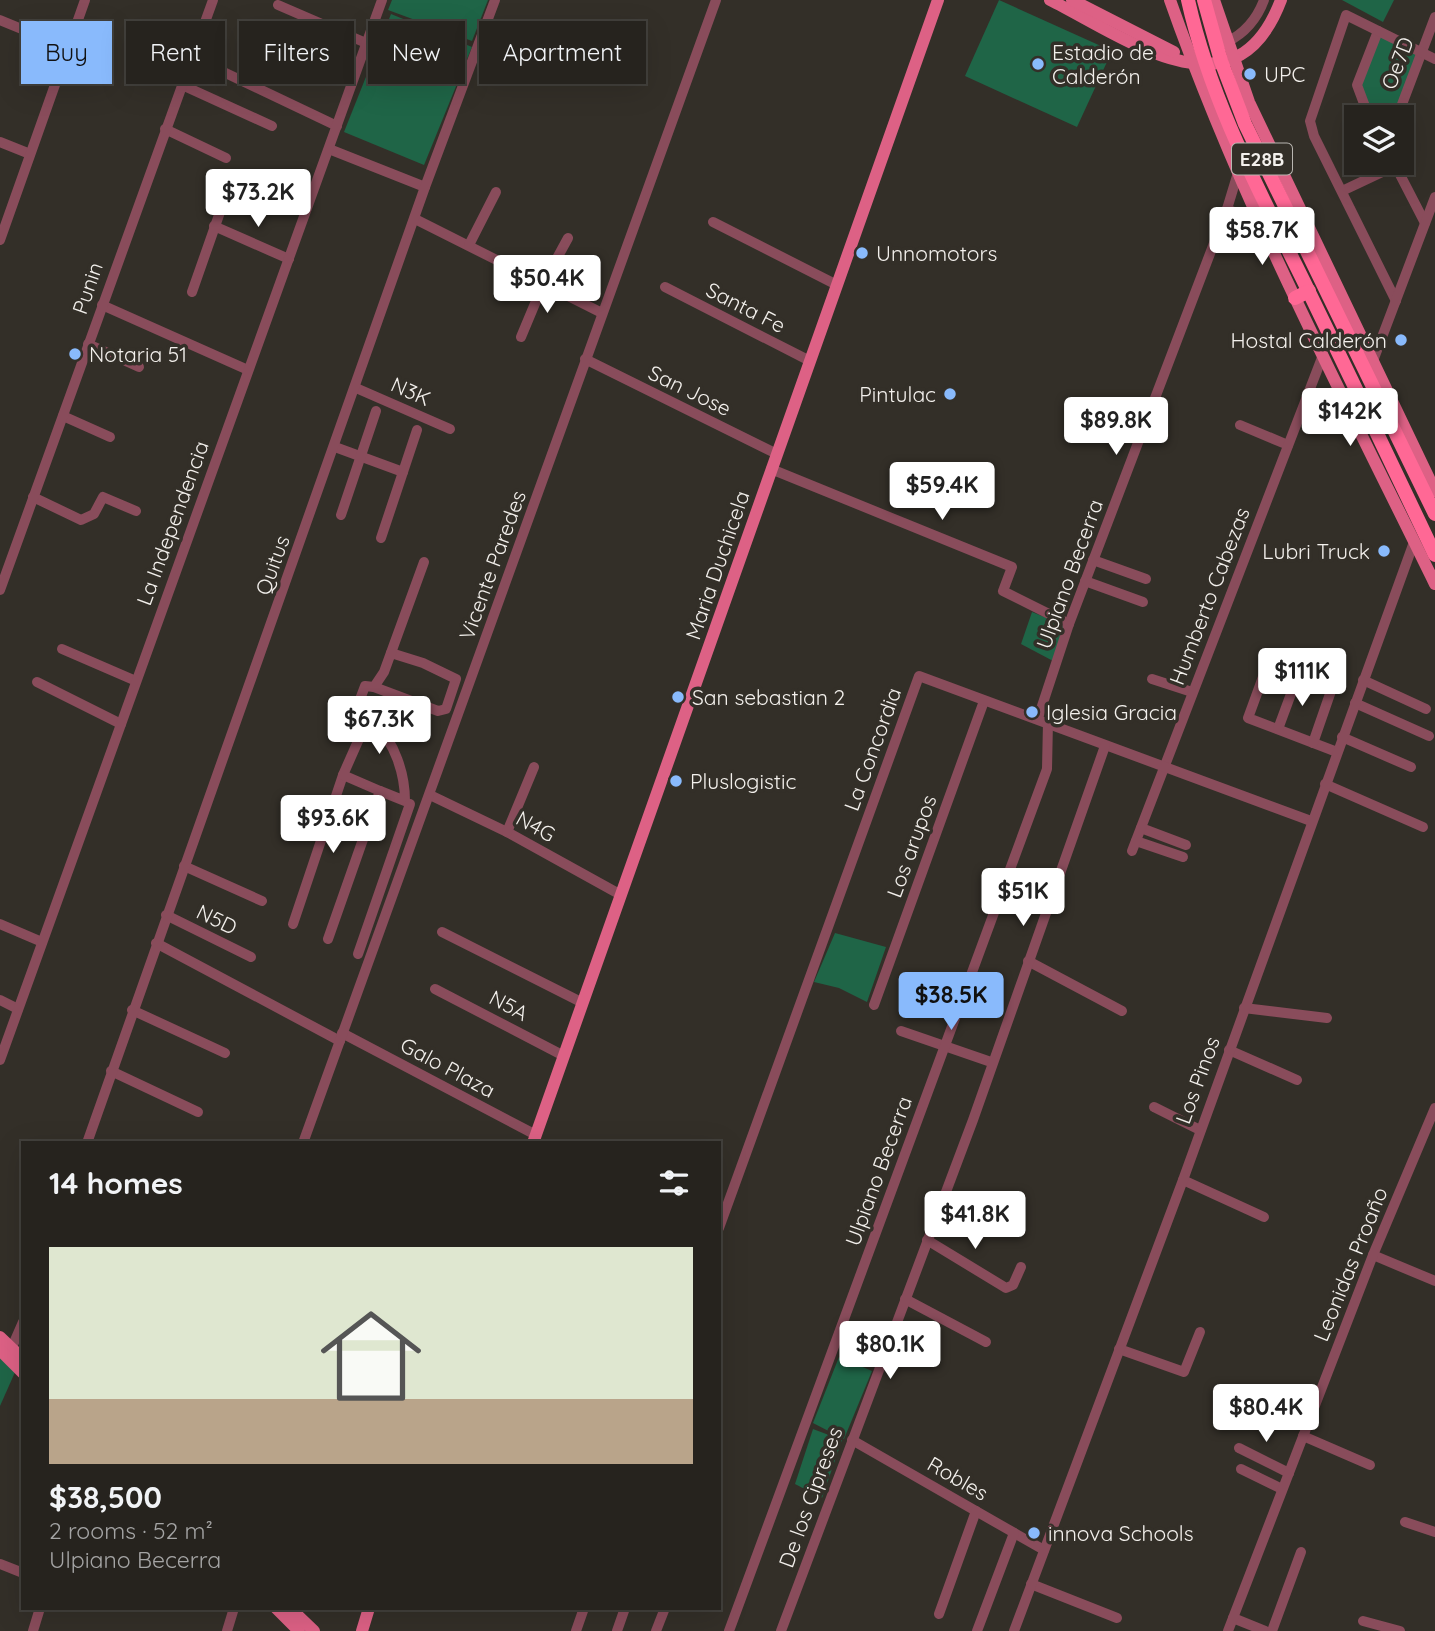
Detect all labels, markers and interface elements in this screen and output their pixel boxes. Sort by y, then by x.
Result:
chip: Buy [21,21,112,84]
chip: Rent [126,21,225,84]
chip: Filters [239,21,354,84]
chip: New [368,21,465,84]
chip: Apartment [479,21,646,84]
street label: Oe7D [1375,33,1419,93]
place label: Estadio de Calderón [1052,39,1154,89]
marker: Estadio de Calderón [1030,56,1046,72]
place label: UPC [1264,61,1305,87]
marker: UPC [1242,66,1258,82]
map controls [1344,105,1414,175]
button: layers [1344,105,1414,175]
road number: E28B [1232,144,1292,174]
pin: $73.2K [201,170,315,229]
text: $73.2K [222,177,294,206]
pin: $58.7K [1205,208,1319,267]
text: $58.7K [1225,215,1299,244]
place label: Unnomotors [876,240,997,266]
marker: Unnomotors [854,245,870,261]
pin: $50.4K [490,256,604,315]
street label: Punin [66,259,108,317]
text: $50.4K [510,263,584,292]
street label: Santa Fe [702,276,790,338]
place label: Hostal Calderón [1230,327,1387,353]
marker: Hostal Calderón [1393,332,1409,348]
place label: Notaria 51 [89,341,187,367]
marker: Notaria 51 [67,346,83,362]
street label: San Jose [644,359,736,421]
street label: N3K [387,371,435,411]
place label: Pintulac [859,381,936,407]
marker: Pintulac [942,386,958,402]
pin: $142K [1301,388,1399,448]
text: $142K [1318,396,1382,425]
pin: $89.8K [1059,398,1173,457]
text: $89.8K [1080,405,1152,434]
street label: La Independencia [130,437,214,609]
pin: $59.4K [885,462,999,522]
text: $59.4K [906,470,978,499]
street label: Vicente Paredes [453,487,531,643]
street label: Maria Duchicela [679,487,755,643]
street label: Ulpiano Becerra [1030,496,1108,652]
street label: Humberto Cabezas [1163,504,1255,688]
street label: Quitus [249,532,295,598]
place label: Lubri Truck [1262,538,1370,564]
marker: Lubri Truck [1376,543,1392,559]
pin: $111K [1253,648,1351,708]
text: $111K [1274,656,1330,685]
place label: San sebastian 2 [692,684,845,710]
street label: La Concordia [838,684,906,814]
marker: San sebastian 2 [670,689,686,705]
pin: $67.3K [322,696,436,756]
place label: Iglesia Gracia [1046,699,1177,725]
text: $67.3K [344,704,414,733]
marker: Iglesia Gracia [1024,704,1040,720]
place label: Pluslogistic [690,768,796,794]
marker: Pluslogistic [668,773,684,789]
street label: Los arupos [880,791,942,901]
pin: $93.6K [276,796,390,855]
text: $93.6K [297,803,369,832]
street label: N4G [512,805,560,847]
pin: $51K [982,869,1064,928]
text: $51K [998,876,1049,905]
street label: N5D [192,898,242,940]
pin: $38.5K [894,972,1008,1032]
text: $38.5K [915,980,987,1009]
street label: N5A [485,984,533,1026]
street label: Galo Plaza [396,1031,500,1103]
street label: Los Pinos [1169,1033,1225,1127]
street label: Ulpiano Becerra [839,1093,917,1249]
text: 14 homes [49,1164,183,1202]
icon: filters [655,1164,693,1202]
street label: Leonidas Proaño [1307,1183,1393,1345]
pin: $41.8K [918,1192,1032,1251]
text: $41.8K [941,1199,1009,1228]
icon: home [308,1293,434,1419]
pin: $80.1K [833,1322,947,1381]
text: $80.1K [855,1329,925,1358]
pin: $80.4K [1209,1384,1323,1444]
text: $80.4K [1229,1392,1303,1421]
street label: De los Cipreses [773,1423,847,1571]
street label: Robles [923,1450,993,1506]
text: $38,500 [49,1478,162,1516]
text: 2 rooms · 52 m² [49,1516,213,1545]
place label: innova Schools [1048,1520,1194,1546]
marker: innova Schools [1026,1525,1042,1541]
text: Ulpiano Becerra [49,1545,221,1574]

